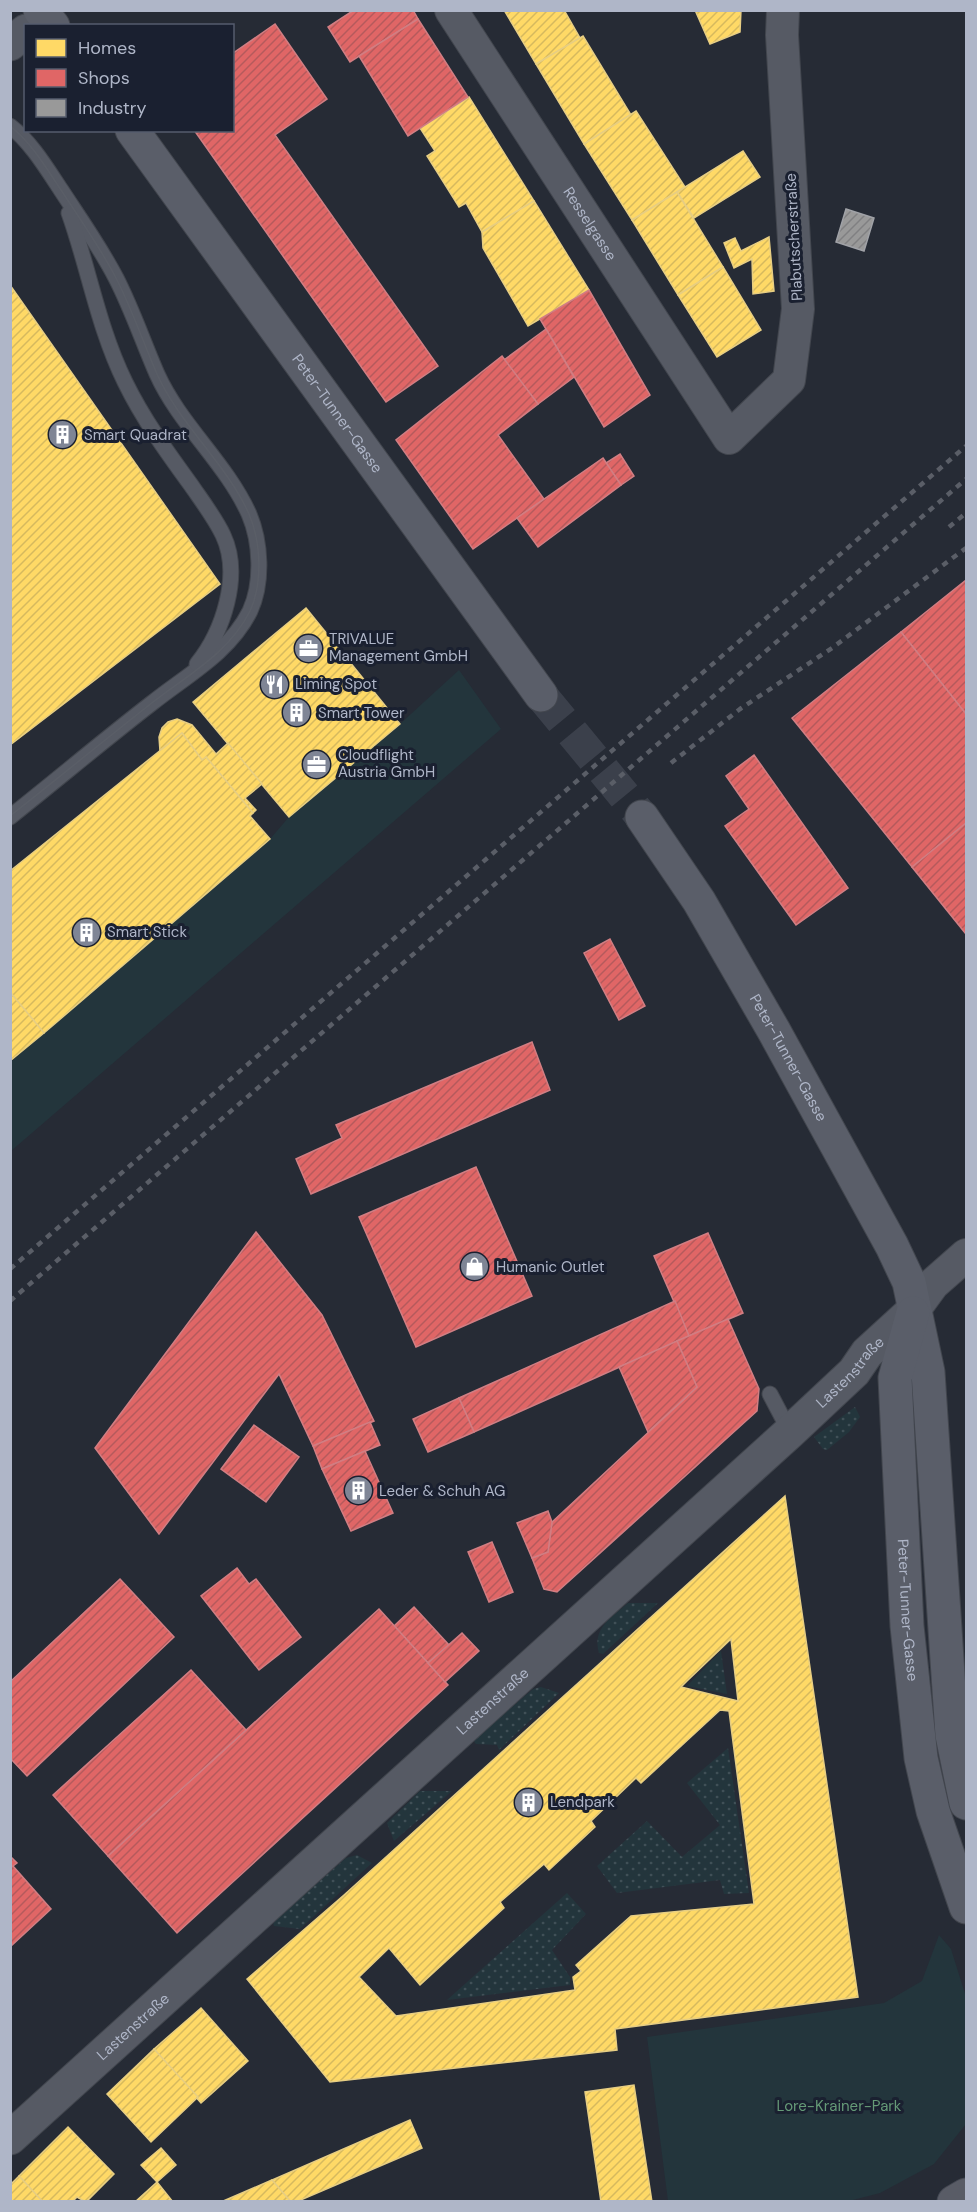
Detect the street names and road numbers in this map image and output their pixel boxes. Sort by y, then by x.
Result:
street label: Plabutscherstraße [781,173,807,301]
street label: Resselgasse [559,183,621,265]
street label: Peter-Tunner-Gasse [287,350,387,477]
street label: Peter-Tunner-Gasse [745,991,832,1125]
street label: Lastenstraße [812,1332,888,1412]
street label: Peter-Tunner-Gasse [893,1539,923,1682]
street label: Lastenstraße [452,1663,533,1739]
street label: Lastenstraße [93,1989,174,2065]

